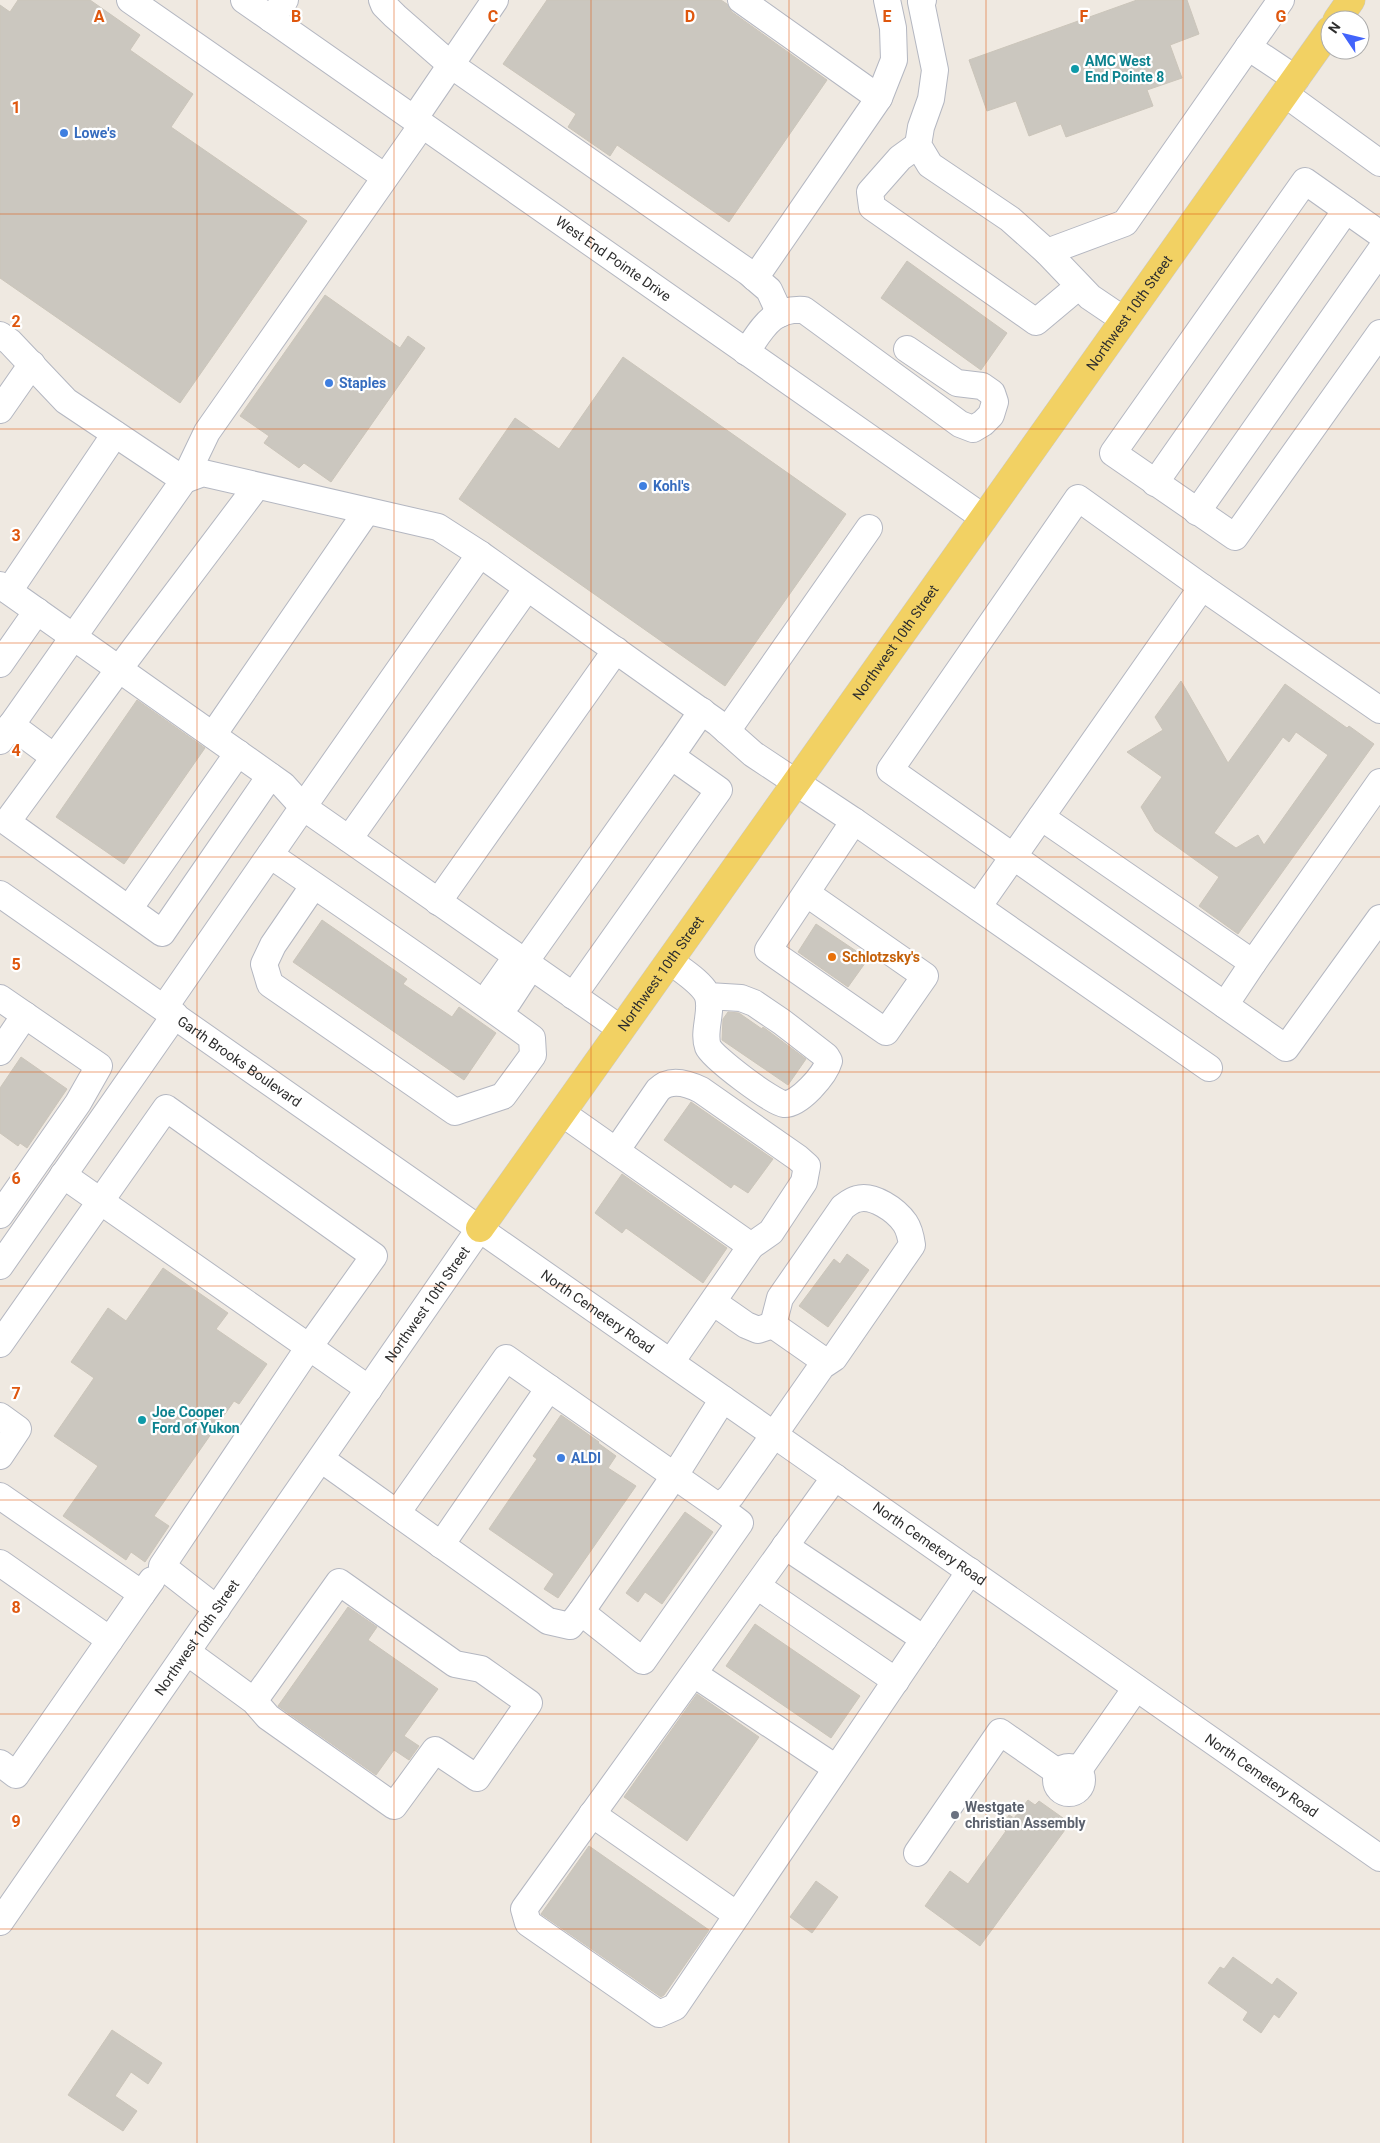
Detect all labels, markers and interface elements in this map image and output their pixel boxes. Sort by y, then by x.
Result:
text: A [94,7,105,26]
text: B [291,7,301,26]
text: C [488,7,498,26]
text: D [685,7,695,26]
text: E [883,7,892,26]
text: F [1080,7,1089,26]
text: G [1276,7,1287,26]
north arrow [1320,10,1370,60]
text: N [1325,19,1344,36]
place label: AMC West End Pointe 8 [1085,53,1164,85]
marker: AMC West End Pointe 8 [1069,63,1081,75]
text: 1 [11,98,21,117]
place label: Lowe's [74,125,116,141]
marker: Lowe's [58,127,70,139]
street label: West End Pointe Drive [553,213,674,304]
street label: Northwest 10th Street [1083,252,1176,374]
text: 2 [11,312,21,331]
place label: Staples [339,375,386,391]
marker: Staples [323,377,335,389]
place label: Kohl's [653,478,690,494]
marker: Kohl's [637,480,649,492]
text: 3 [11,526,21,545]
street label: Northwest 10th Street [849,582,942,703]
text: 4 [11,741,21,760]
street label: Northwest 10th Street [614,913,707,1034]
place label: Schlotzsky's [842,949,920,965]
marker: Schlotzsky's [826,951,838,963]
text: 5 [11,955,21,974]
street label: Garth Brooks Boulevard [174,1013,304,1110]
text: 6 [11,1169,21,1188]
street label: Northwest 10th Street [382,1243,473,1365]
street label: North Cemetery Road [538,1266,657,1356]
text: 7 [11,1384,21,1403]
place label: Joe Cooper Ford of Yukon [152,1404,240,1436]
marker: Joe Cooper Ford of Yukon [136,1414,148,1426]
place label: ALDI [571,1450,601,1466]
marker: ALDI [555,1452,567,1464]
street label: North Cemetery Road [870,1498,989,1588]
street label: Northwest 10th Street [151,1576,243,1698]
text: 8 [11,1598,21,1617]
street label: North Cemetery Road [1202,1730,1321,1820]
place label: Westgate christian Assembly [965,1799,1086,1831]
marker: Westgate christian Assembly [949,1809,961,1821]
text: 9 [11,1812,21,1831]

